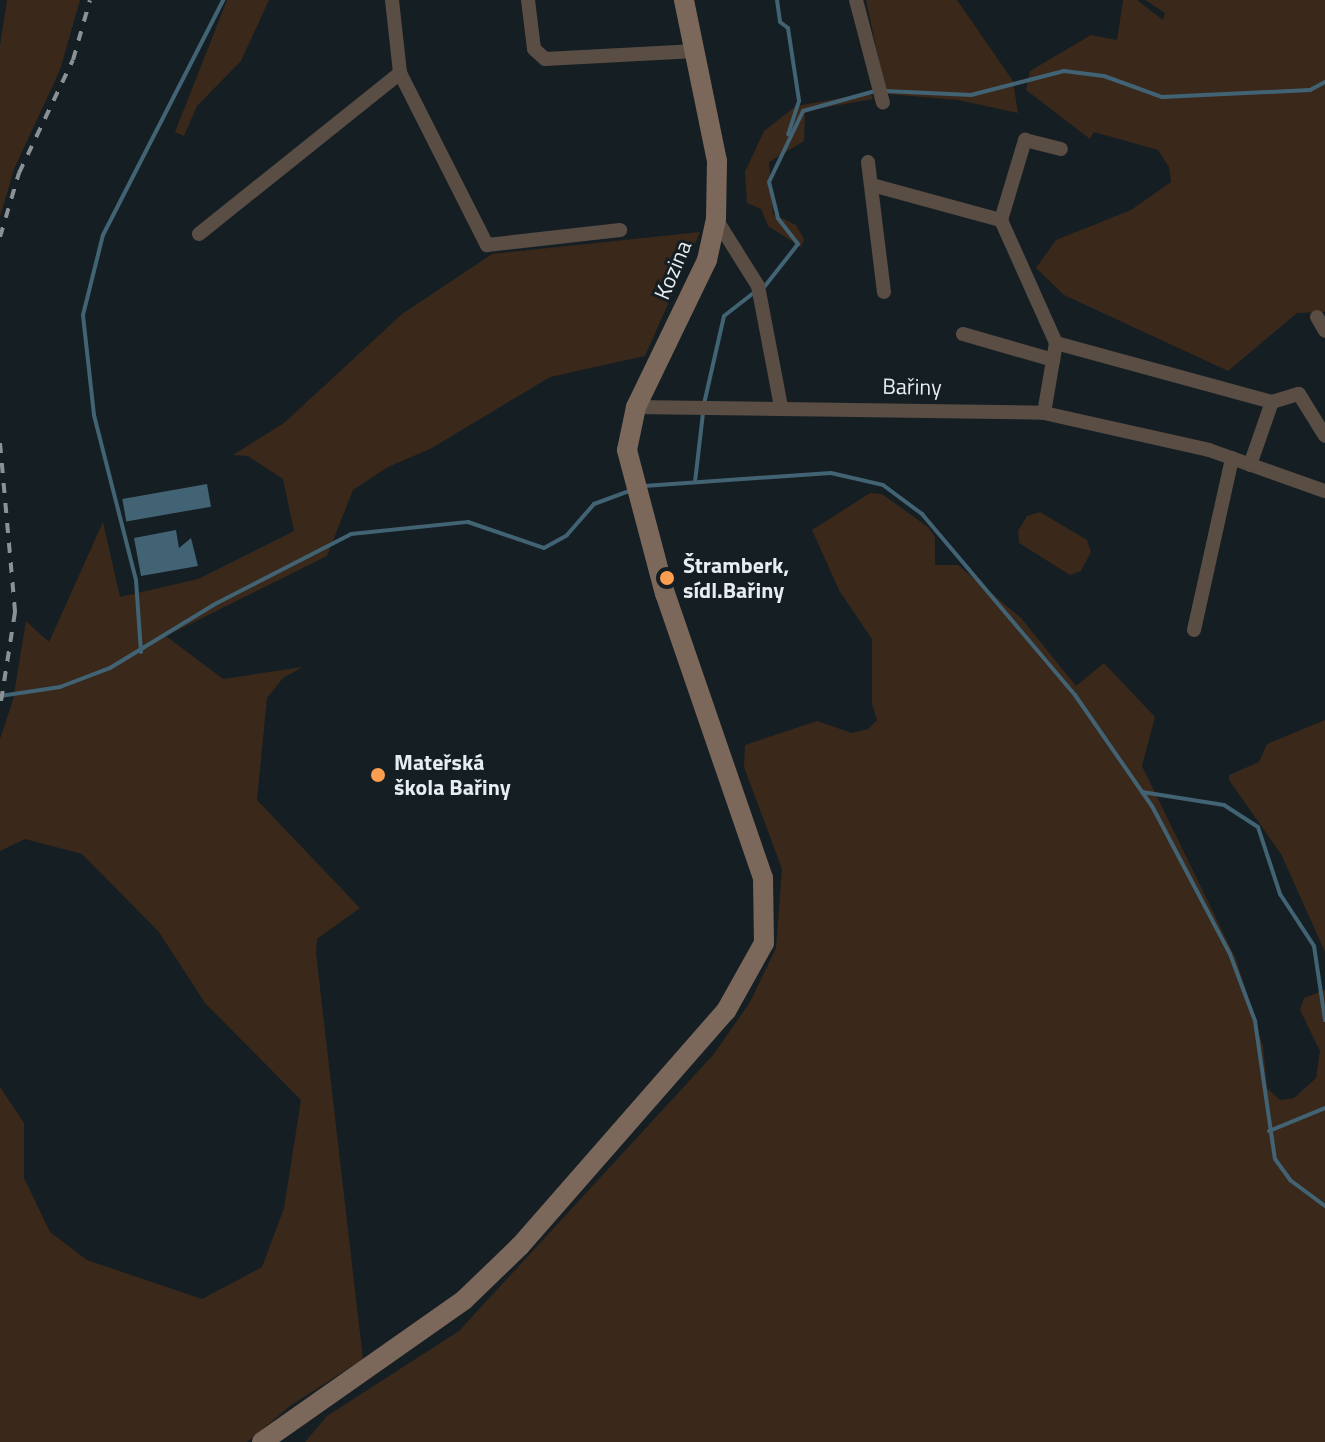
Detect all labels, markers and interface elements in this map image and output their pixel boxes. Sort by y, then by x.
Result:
street label: Kozina [649,237,697,303]
street label: Bařiny [882,373,942,401]
place label: Štramberk, sídl.Bařiny [683,552,789,604]
marker: Štramberk, sídl.Bařiny [658,569,676,587]
place label: Mateřská škola Bařiny [394,749,511,800]
marker: Mateřská škola Bařiny [369,766,387,784]

